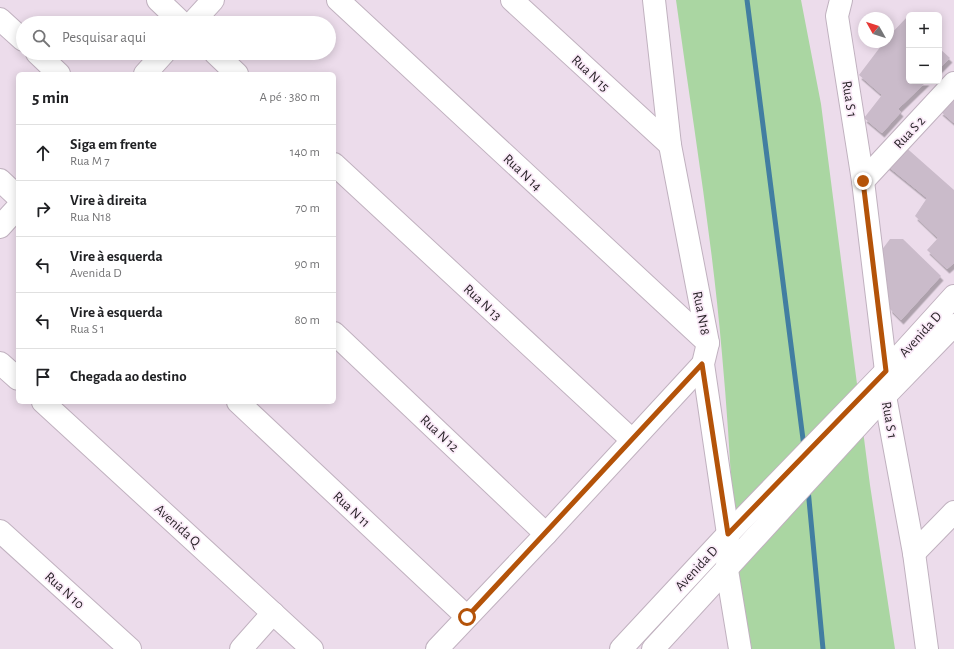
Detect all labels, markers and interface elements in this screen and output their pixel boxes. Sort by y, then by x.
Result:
north arrow [858,12,894,48]
map controls [906,12,942,84]
button: + [906,12,942,48]
search box [16,16,336,60]
icon: search [30,27,52,49]
text: Pesquisar aqui [62,30,146,45]
button: − [906,48,942,84]
street label: Rua N 15 [569,53,612,95]
street label: Rua S 1 [839,80,859,119]
text: 5 min [32,89,69,106]
text: A pé · 380 m [260,91,320,104]
street label: Rua S 2 [891,114,928,152]
text: Siga em frente [70,137,157,152]
icon: ahead [32,142,54,164]
text: 140 m [290,146,320,159]
street label: Rua N 14 [500,152,544,194]
text: Rua M 7 [70,155,110,168]
route end [854,172,872,190]
text: Vire à direita [70,193,147,208]
icon: right [32,198,54,220]
text: 70 m [295,202,320,215]
text: Rua N18 [70,211,111,224]
text: Vire à esquerda [70,249,163,264]
icon: left [32,254,54,276]
text: 90 m [294,258,320,271]
text: Avenida D [70,267,122,280]
street label: Rua N 13 [461,282,504,324]
street label: Rua N18 [690,290,712,336]
text: Vire à esquerda [70,305,163,320]
street label: Avenida D [897,309,945,360]
icon: left [32,310,54,332]
text: 80 m [294,314,320,327]
text: Rua S 1 [70,323,105,336]
icon: arrive [32,366,54,388]
text: Chegada ao destino [70,369,187,384]
street label: Rua S 1 [879,401,899,440]
street label: Rua N 12 [418,413,461,455]
street label: Rua N 11 [330,489,373,530]
street label: Avenida Q [152,502,204,551]
street label: Avenida D [673,544,721,594]
street label: Rua N 10 [42,570,87,612]
route start [458,608,476,626]

